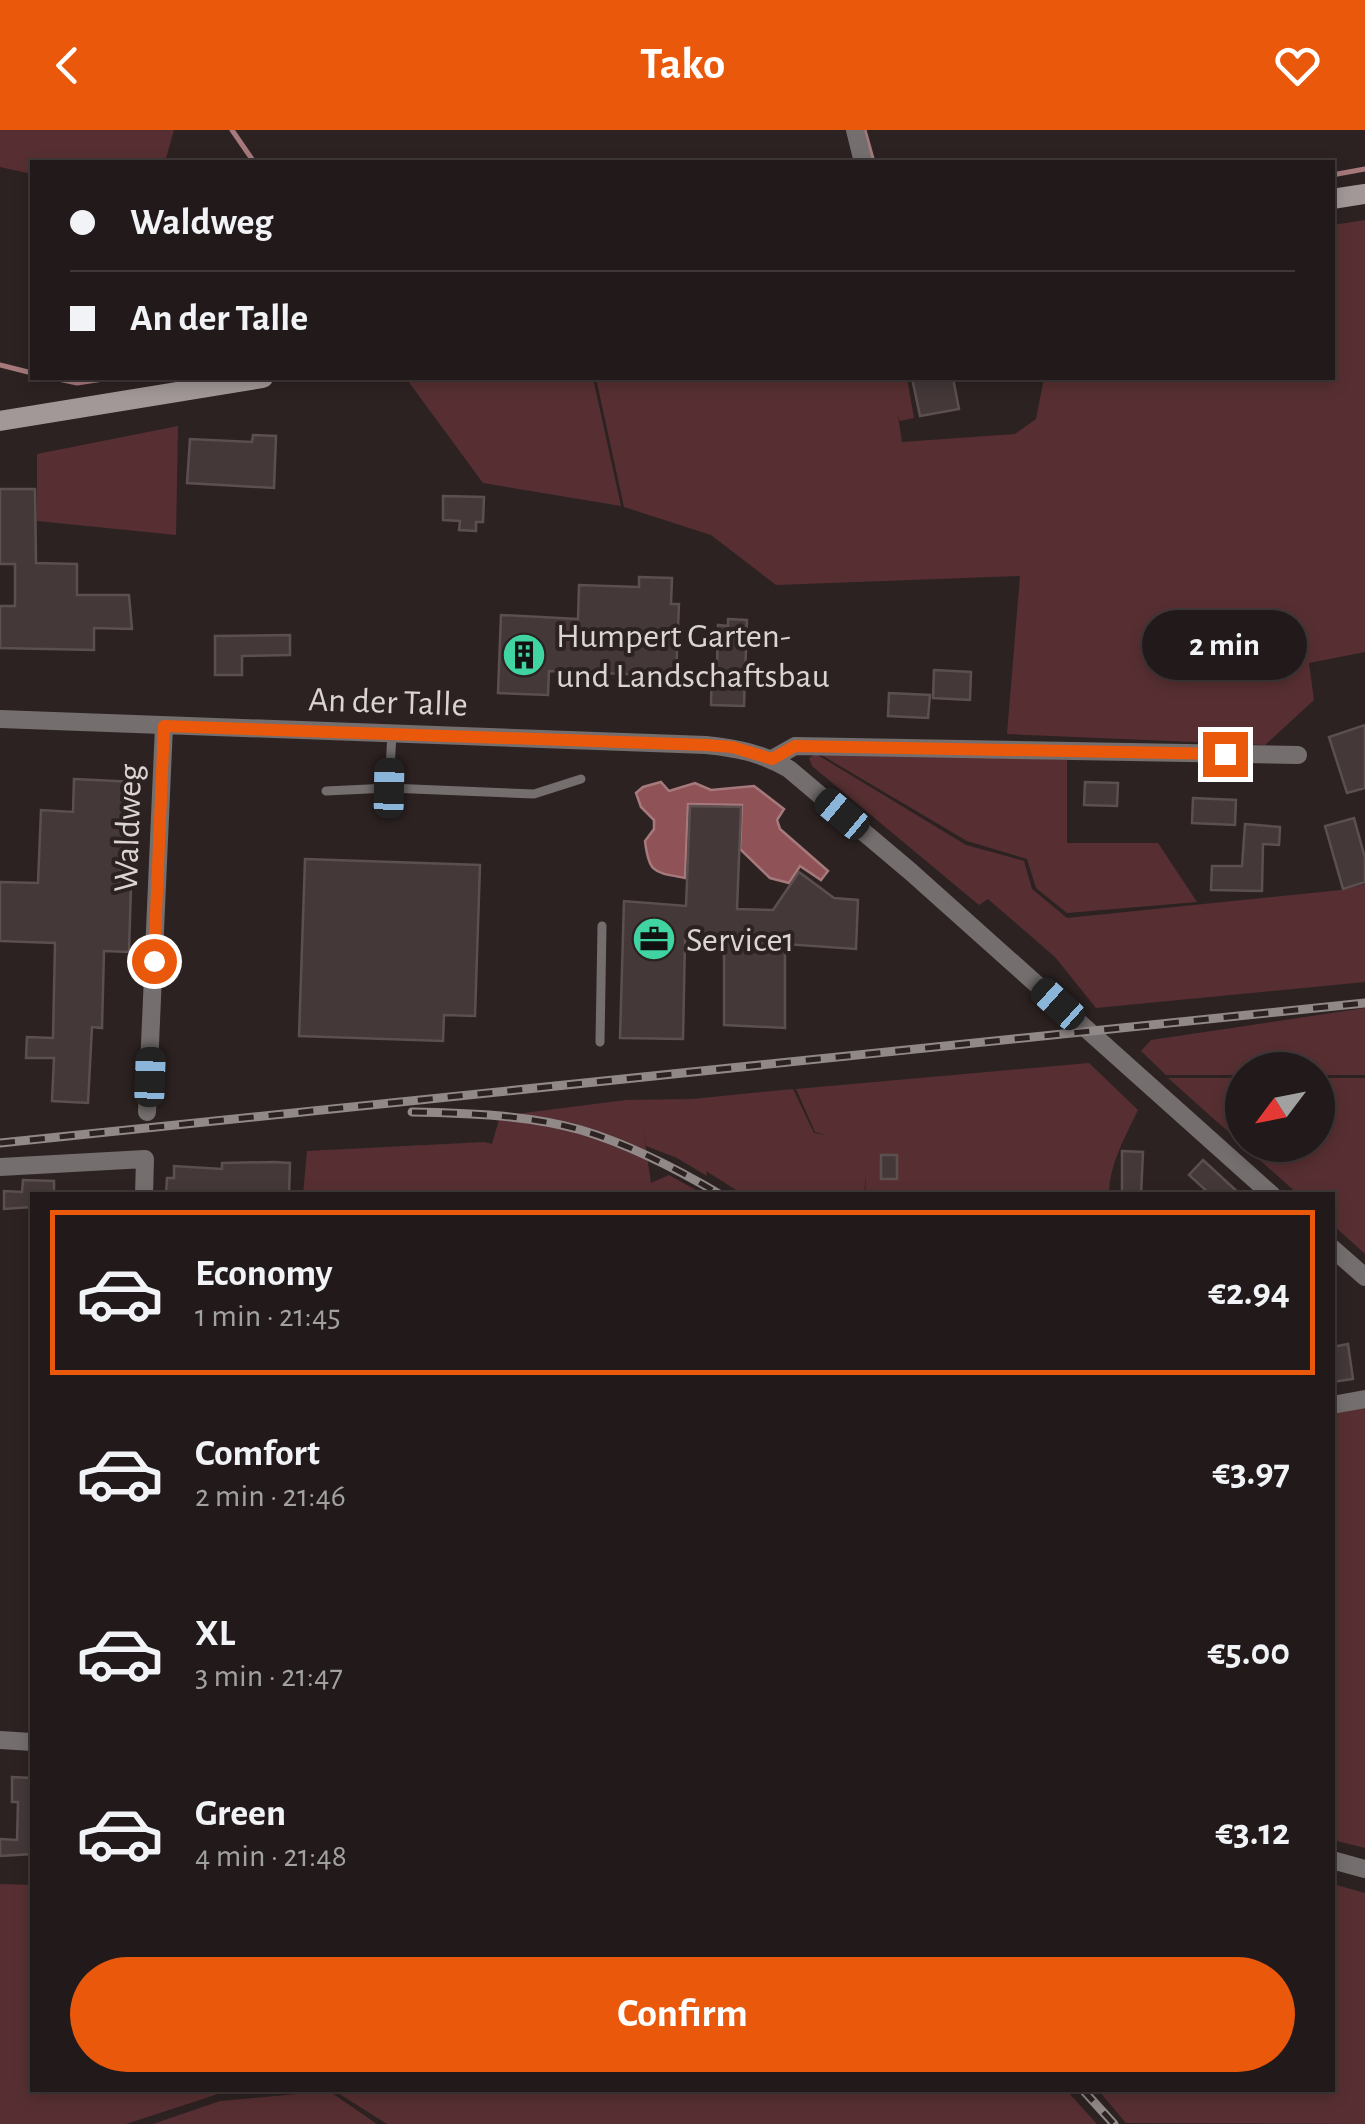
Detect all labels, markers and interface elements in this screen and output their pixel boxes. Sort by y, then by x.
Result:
icon: back [40,38,95,93]
icon: heart [1270,38,1325,93]
text: Tako [640,42,725,87]
text: Waldweg [130,204,273,242]
text: An der Talle [130,300,308,338]
callout: 2 min [1142,609,1308,679]
place label: Humpert Garten- und Landschaftsbau [556,619,830,694]
text: 2 min [1189,629,1260,661]
building icon: Humpert Garten- und Landschaftsbau [501,632,547,678]
street label: An der Talle [308,682,468,723]
route end [1203,732,1248,777]
car [373,758,405,818]
street label: Waldweg [109,763,148,893]
car [809,783,875,845]
office icon: Service1 [631,916,677,962]
place label: Service1 [686,923,795,958]
route start [132,939,177,984]
car [1026,973,1090,1035]
car [134,1046,166,1108]
north arrow [1225,1052,1335,1162]
map controls [1225,1052,1335,1162]
icon: car [75,1248,165,1338]
text: Economy [195,1255,333,1293]
text: €2.94 [1208,1274,1290,1312]
text: 1 min · 21:45 [195,1300,341,1332]
icon: car [75,1428,165,1518]
text: Comfort [195,1435,320,1473]
text: €3.97 [1212,1454,1290,1492]
text: 2 min · 21:46 [195,1480,346,1512]
icon: car [75,1608,165,1698]
text: XL [195,1615,235,1653]
text: €5.00 [1208,1634,1290,1672]
text: 3 min · 21:47 [195,1660,343,1692]
icon: car [75,1788,165,1878]
text: Green [195,1795,286,1833]
text: €3.12 [1216,1814,1290,1852]
text: 4 min · 21:48 [195,1840,347,1872]
button: Confirm [70,1957,1295,2072]

